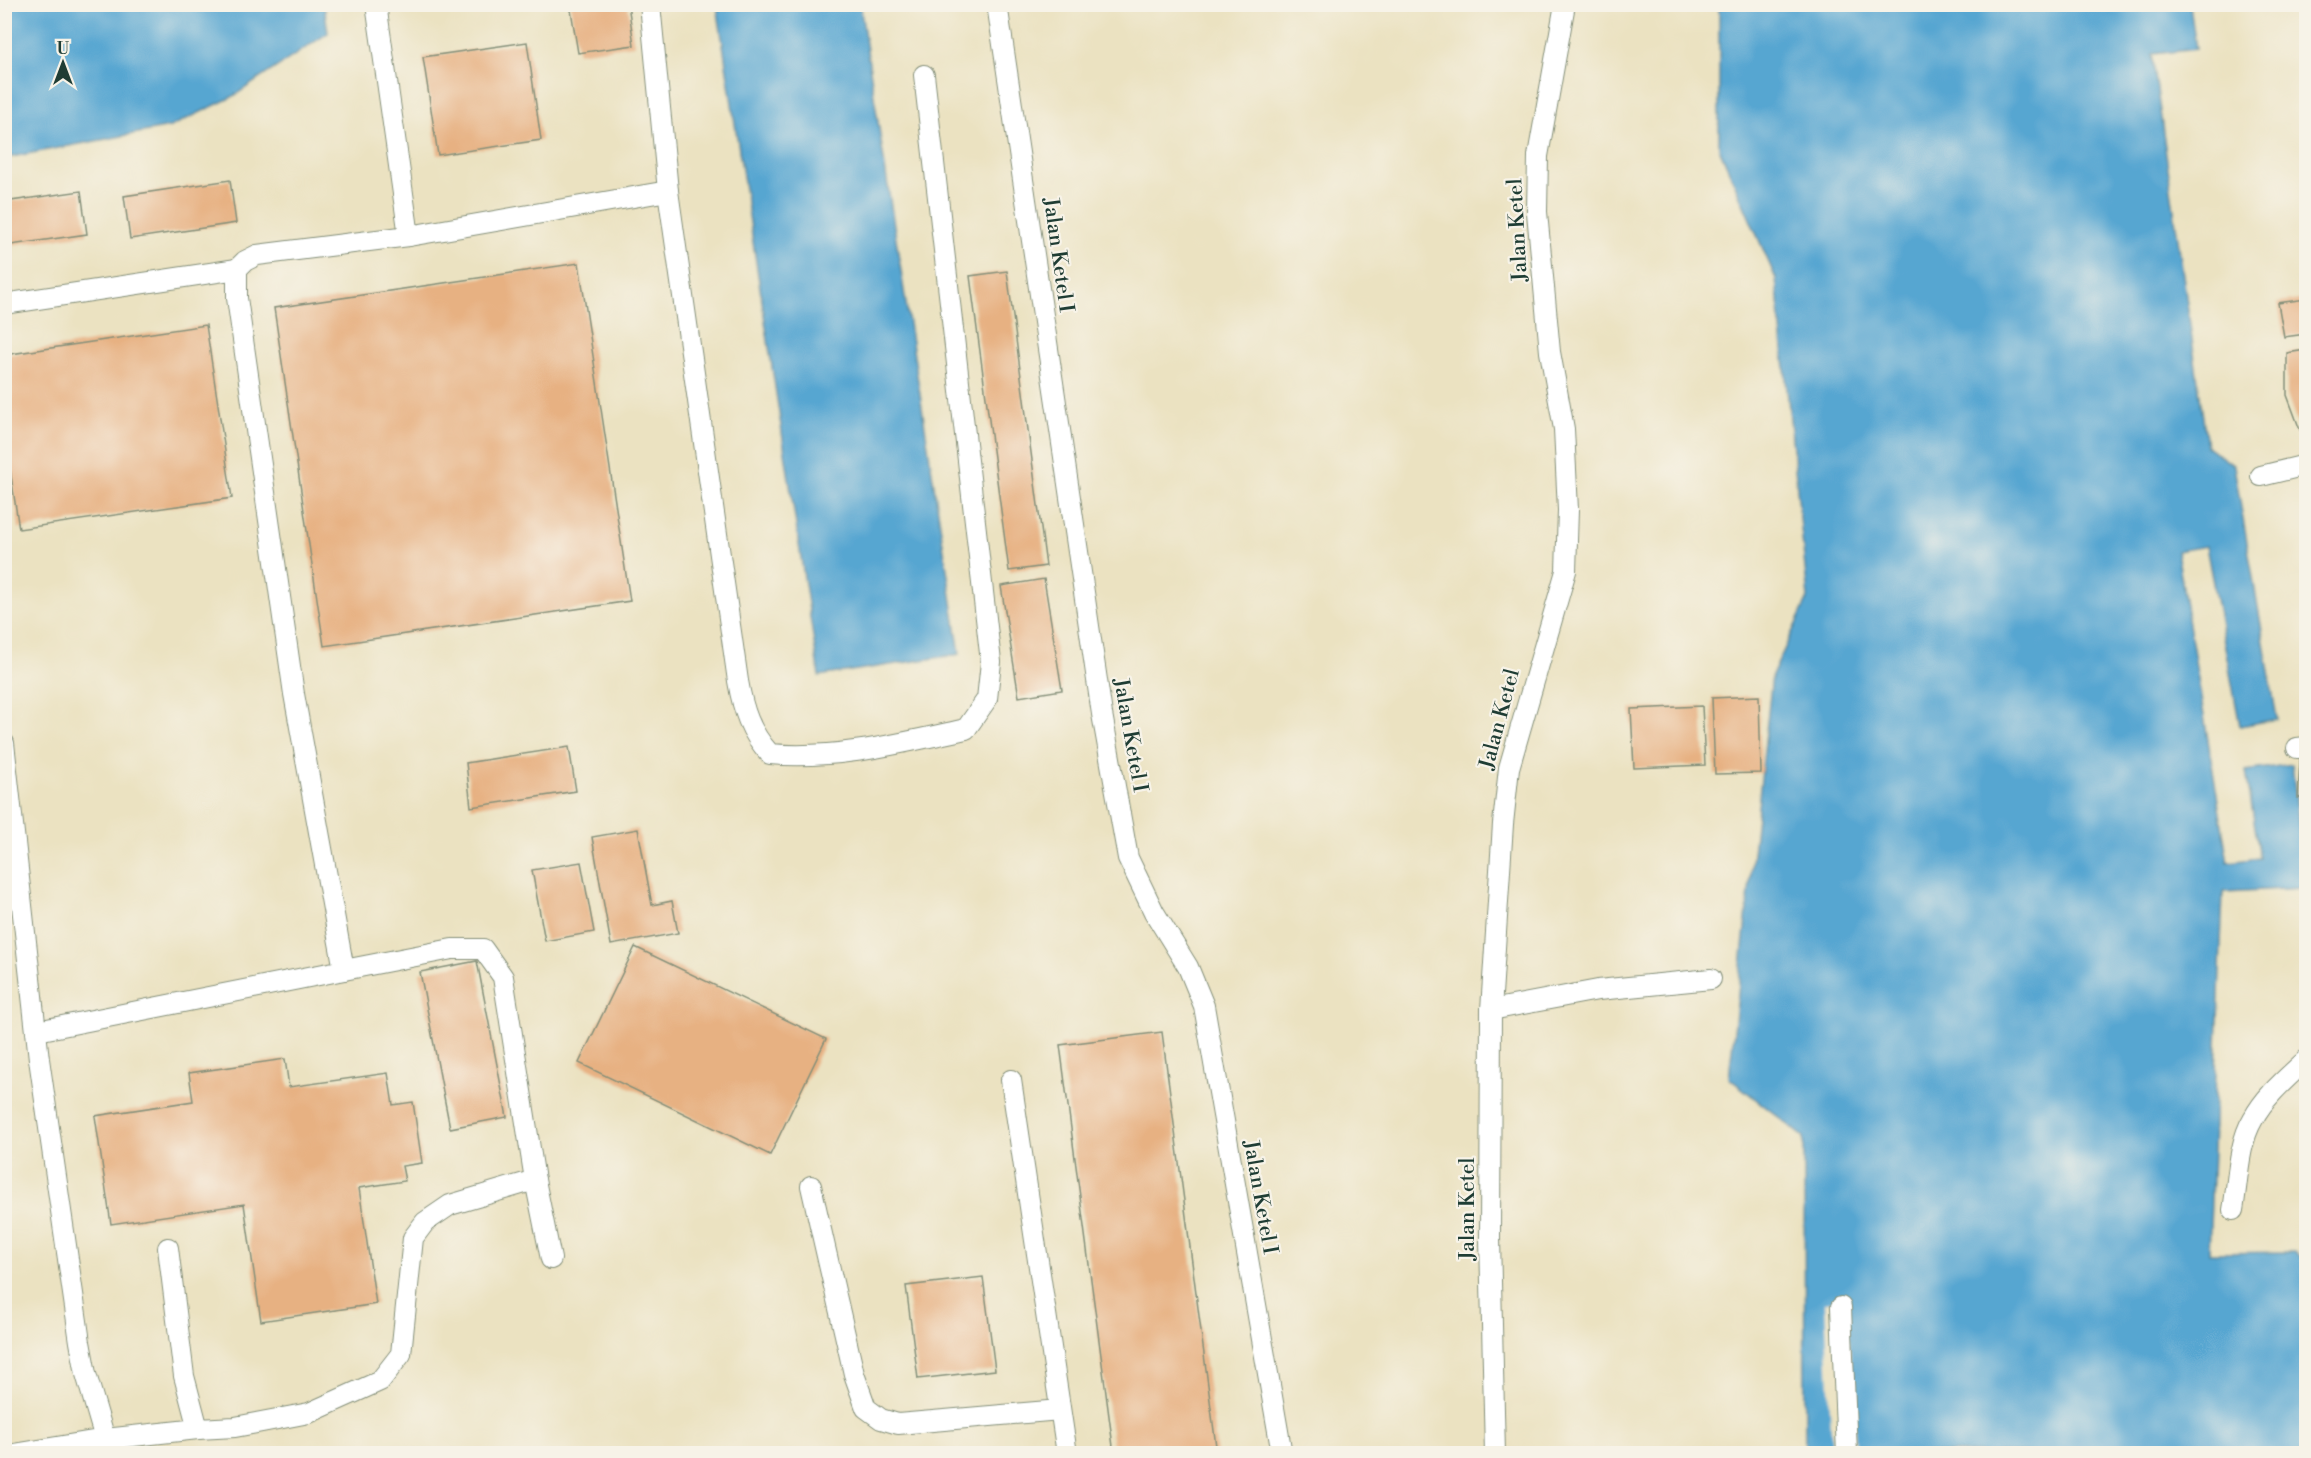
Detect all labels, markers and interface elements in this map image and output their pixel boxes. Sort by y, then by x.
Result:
north arrow [33,33,93,93]
text: U [57,39,70,59]
street label: Jalan Ketel [1502,178,1534,283]
street label: Jalan Ketel I [1037,195,1079,314]
street label: Jalan Ketel [1474,666,1526,773]
street label: Jalan Ketel I [1107,675,1153,794]
street label: Jalan Ketel I [1237,1137,1283,1256]
street label: Jalan Ketel [1455,1157,1481,1262]

